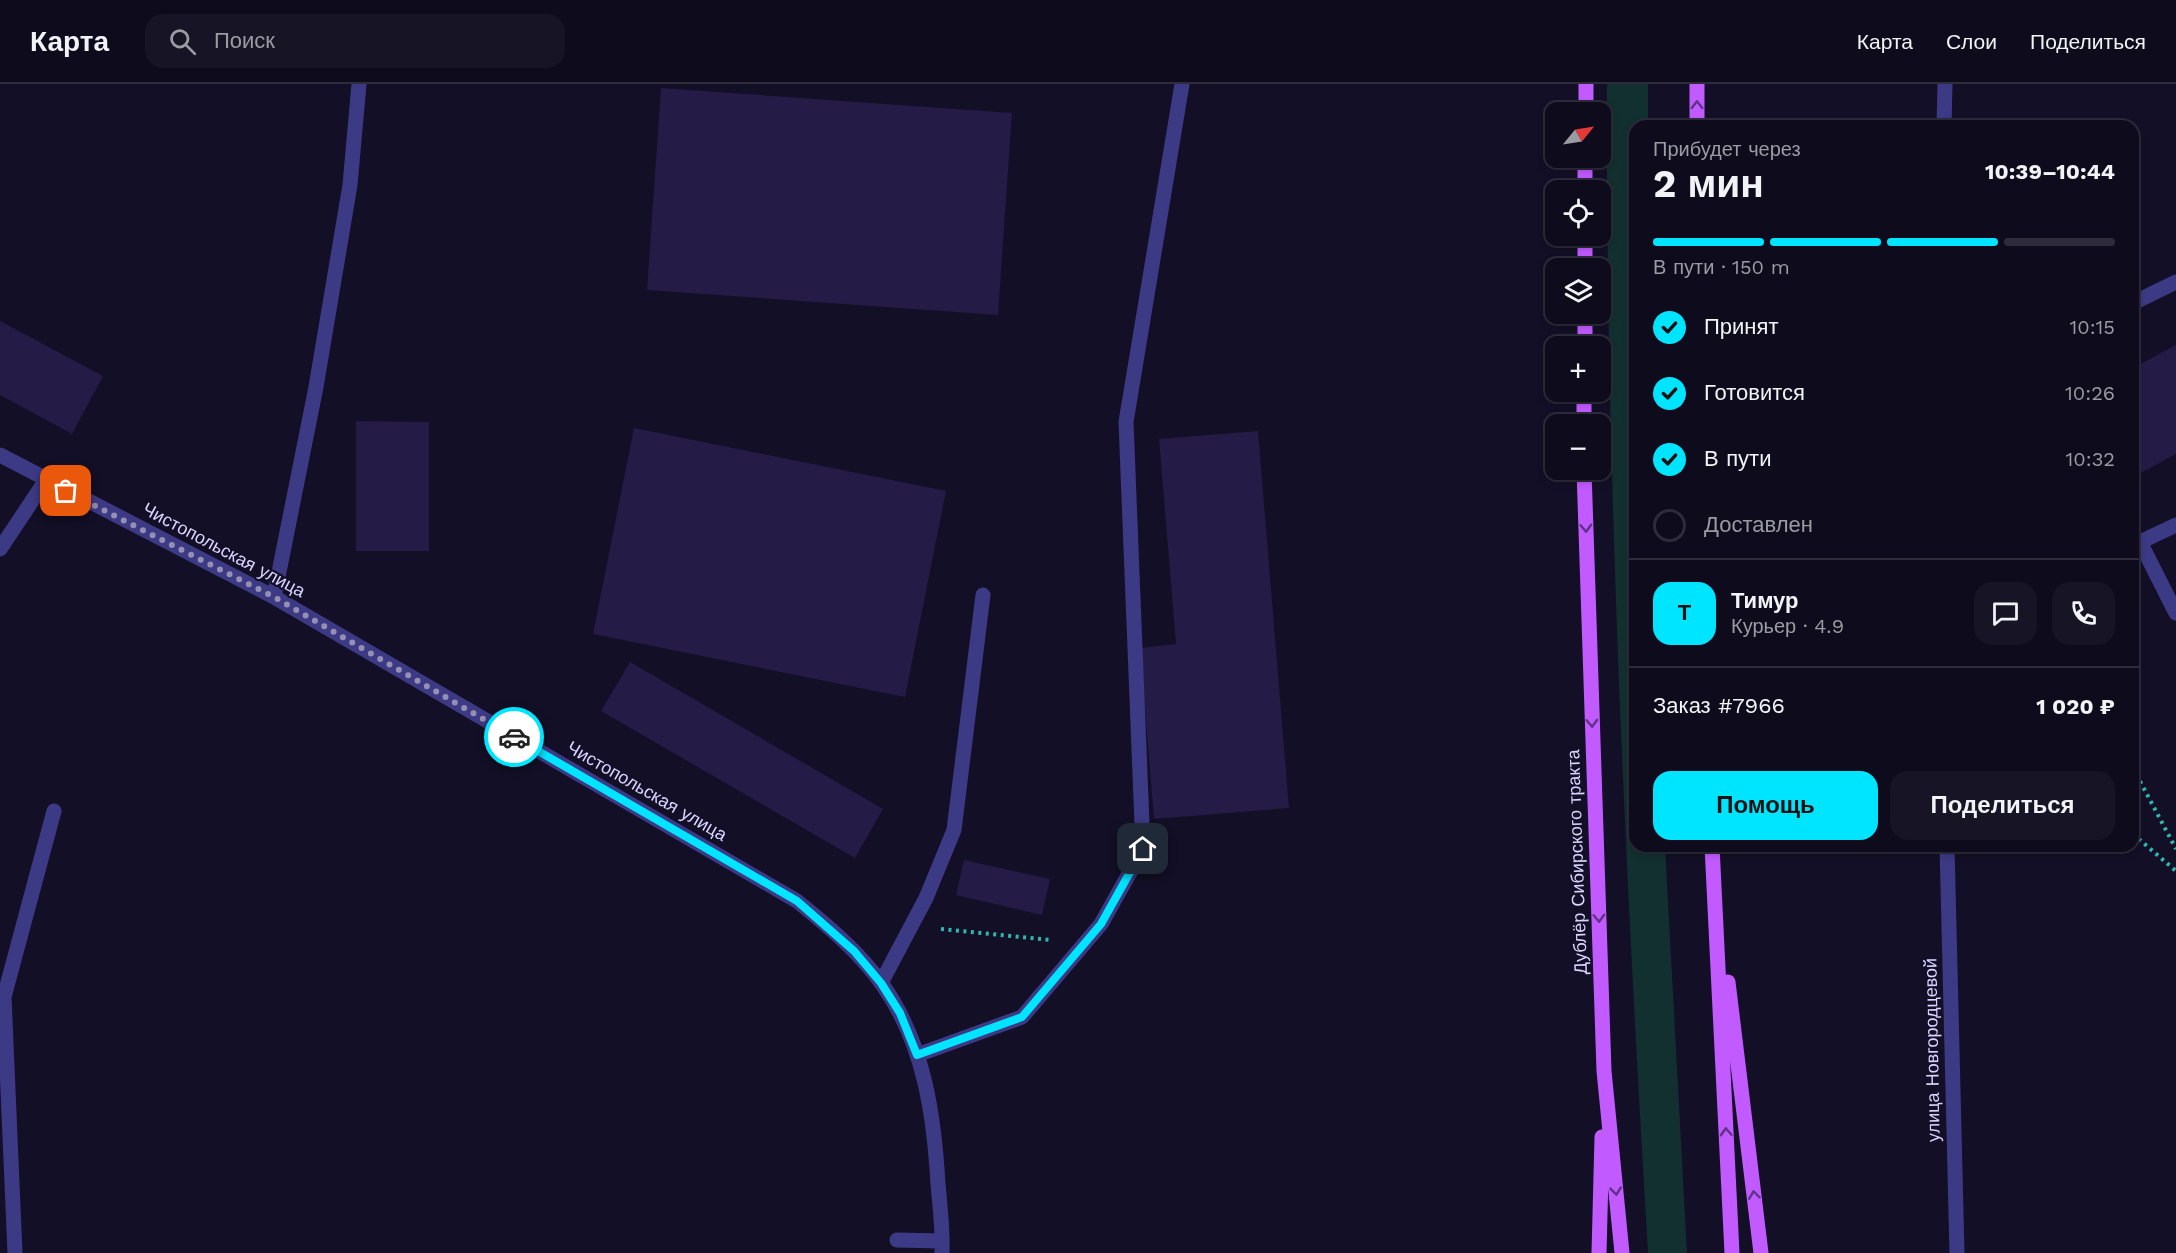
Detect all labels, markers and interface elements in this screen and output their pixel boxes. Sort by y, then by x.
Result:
search box [145,14,565,68]
text: Карта [30,25,109,58]
icon: search [166,25,199,58]
text: Поиск [214,28,275,53]
text: Карта [1857,29,1913,54]
text: Слои [1946,29,1997,54]
text: Поделиться [2030,29,2146,54]
one-way arrow [1691,100,1703,109]
north arrow [1545,102,1611,168]
map controls [1545,102,1611,480]
text: Прибудет через [1653,137,1801,161]
text: 10:39–10:44 [1985,159,2115,184]
text: 2 мин [1653,161,1764,206]
button: locate [1545,180,1611,246]
text: В пути · 150 m [1653,255,1790,279]
button: layers [1545,258,1611,324]
icon: check [1653,311,1686,344]
text: Принят [1704,314,1778,339]
text: 10:15 [2069,315,2115,339]
button: + [1545,336,1611,402]
icon: check [1653,377,1686,410]
text: Готовится [1704,380,1805,405]
text: 10:26 [2065,381,2115,405]
button: − [1545,414,1611,480]
icon: check [1653,443,1686,476]
text: В пути [1704,446,1771,471]
text: 10:32 [2066,447,2115,471]
pin [40,465,91,516]
icon: bag [49,474,82,507]
street label: Чистопольская улица [139,498,310,602]
text: Доставлен [1704,512,1813,537]
one-way arrow [1579,523,1592,532]
button: chat [1974,582,2037,645]
button: phone [2052,582,2115,645]
text: Тимур [1731,588,1799,613]
text: Т [1678,600,1691,625]
text: Курьер · 4.9 [1731,614,1844,638]
text: Заказ #7966 [1653,693,1785,718]
text: 1 020 ₽ [2036,694,2115,719]
courier [484,707,544,767]
one-way arrow [1586,718,1598,727]
icon: car [498,721,531,754]
street label: Чистопольская улица [564,736,732,845]
street label: Дублёр Сибирского тракта [1562,748,1591,975]
button: Помощь [1653,771,1878,840]
button: Поделиться [1890,771,2115,840]
pin [1117,823,1168,874]
icon: home [1126,832,1159,865]
one-way arrow [1592,913,1605,922]
street label: улица Новгородцевой [1919,958,1944,1142]
one-way arrow [1719,1127,1732,1136]
one-way arrow [1609,1187,1622,1196]
one-way arrow [1748,1190,1761,1200]

